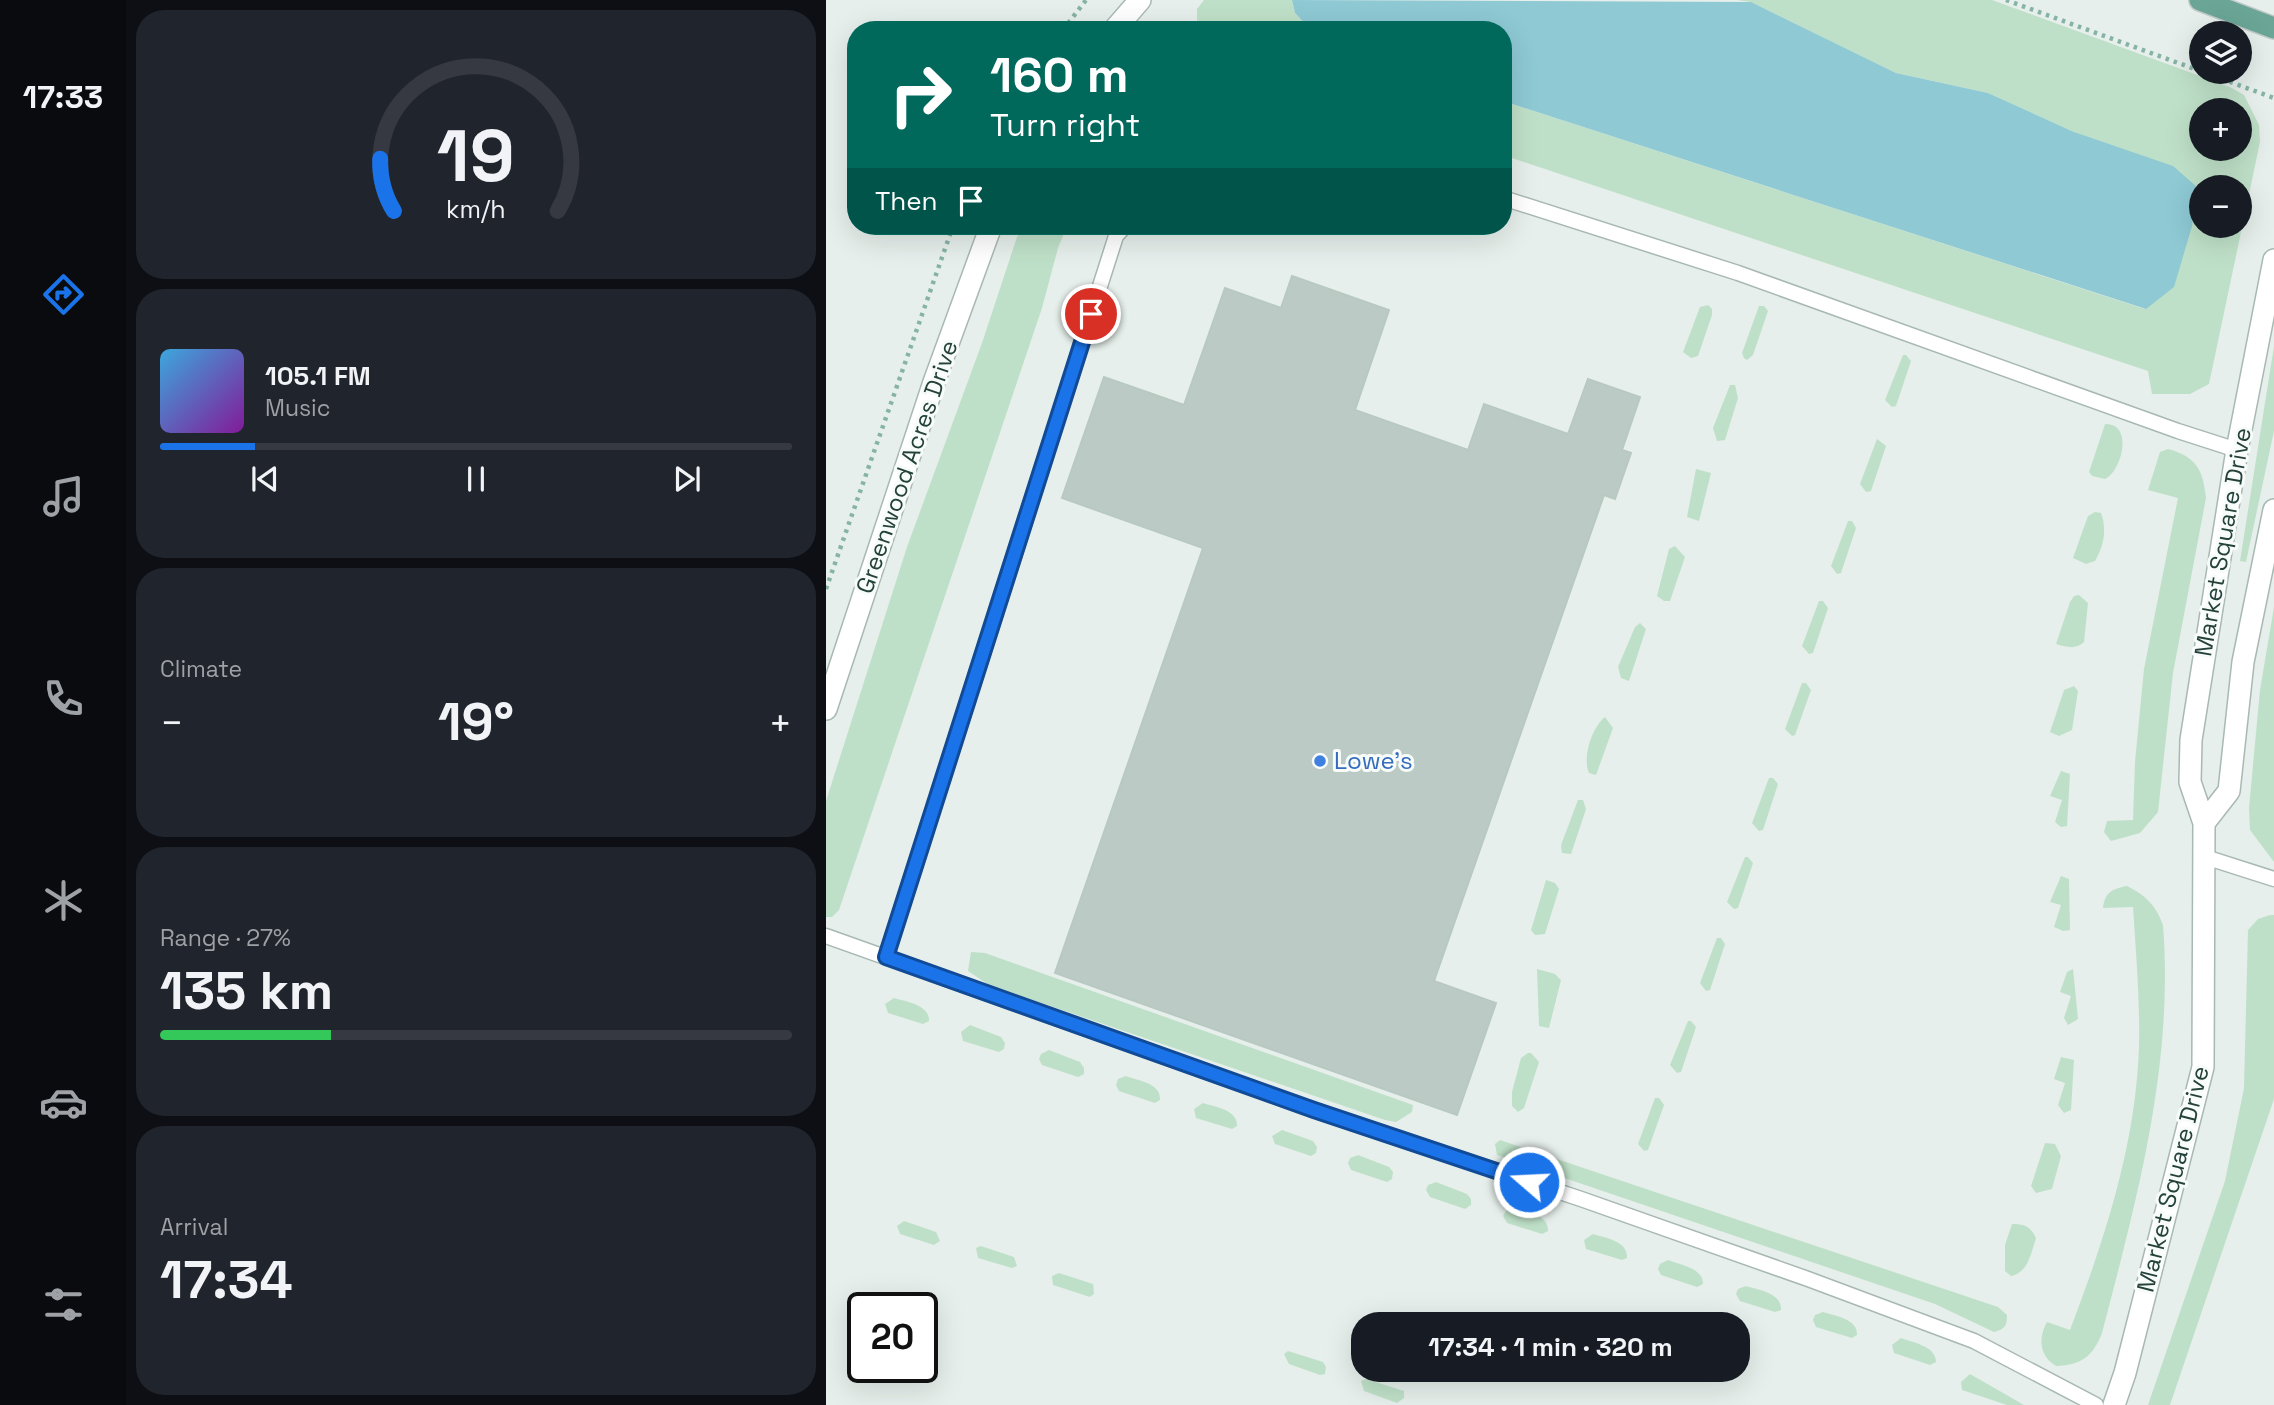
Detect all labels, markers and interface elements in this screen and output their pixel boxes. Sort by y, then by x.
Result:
map controls [2189,21,2252,238]
button: layers [2189,21,2252,84]
text: 160 m [990,44,1128,106]
icon: right [875,49,966,140]
text: 17:33 [23,77,103,117]
button: + [2189,98,2252,161]
text: Turn right [990,105,1140,145]
text: 19 [437,109,515,202]
button: − [2189,175,2252,238]
icon: arrive [952,182,990,220]
text: Then [875,184,938,218]
text: km/h [446,192,506,224]
icon: directions [39,270,88,319]
pin [1061,284,1121,344]
icon: arrive [1072,295,1110,333]
street label: Greenwood Acres Drive [849,336,964,598]
text: 105.1 FM [265,359,371,393]
text: Music [265,393,330,423]
street label: Market Square Drive [2187,425,2258,659]
icon: previous [246,460,284,498]
icon: pause [457,460,495,498]
icon: next [668,460,706,498]
icon: music [39,472,88,521]
text: Climate [160,654,242,684]
icon: phone [39,674,88,723]
text: 19° [438,689,514,755]
text: − [160,699,184,747]
text: + [768,699,792,747]
place label: Lowe's [1334,745,1413,776]
marker: Lowe's [1312,753,1328,769]
icon: climate [39,876,88,925]
text: Range · 27% [160,923,291,953]
text: 135 km [160,958,333,1024]
street label: Market Square Drive [2129,1063,2216,1295]
icon: car [39,1078,88,1127]
position arrow [1492,1145,1566,1219]
text: Arrival [160,1212,228,1242]
text: 17:34 [160,1247,293,1313]
icon: filters [39,1280,88,1329]
speed limit sign: 20 [847,1292,938,1383]
text: 17:34 · 1 min · 320 m [1428,1330,1673,1364]

